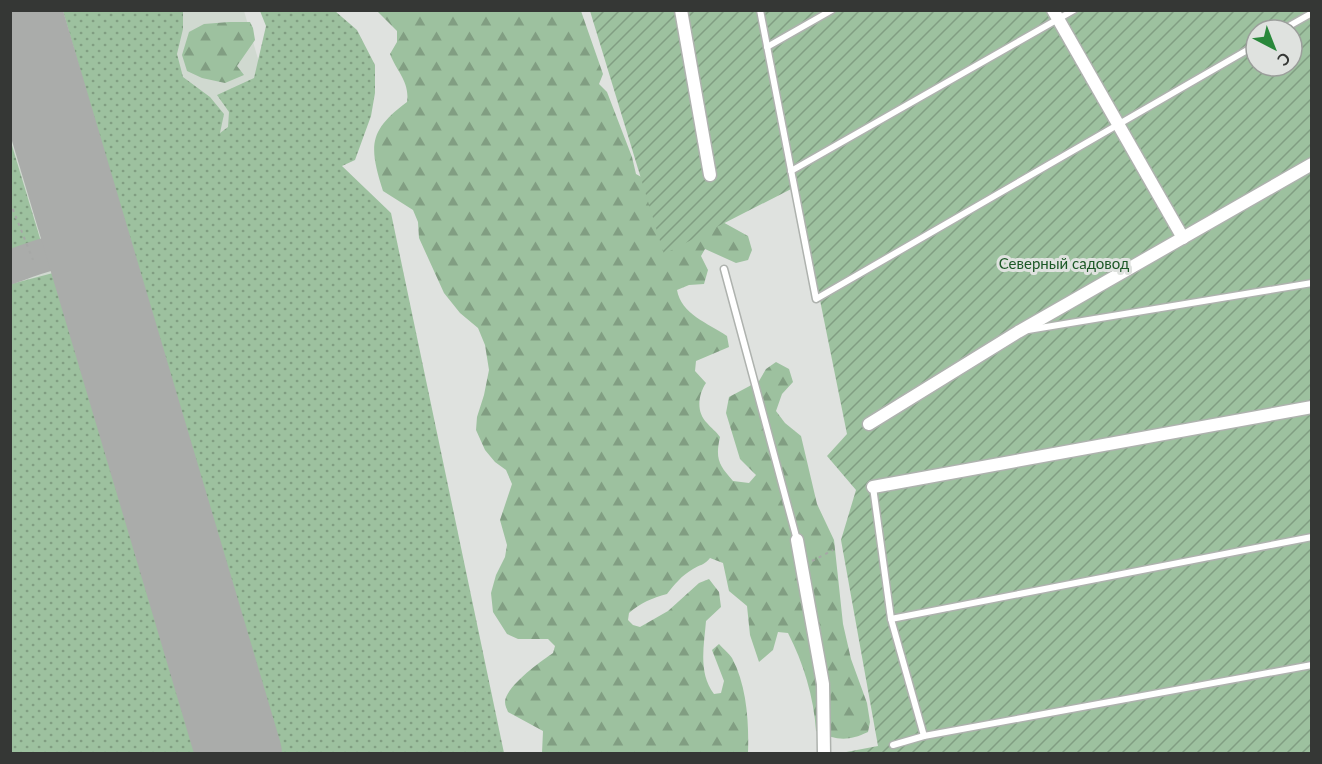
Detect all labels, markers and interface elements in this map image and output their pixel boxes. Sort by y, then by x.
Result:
north arrow [1244,18,1304,78]
text: С [1274,49,1295,70]
park label: Северный садовод [999,254,1129,272]

